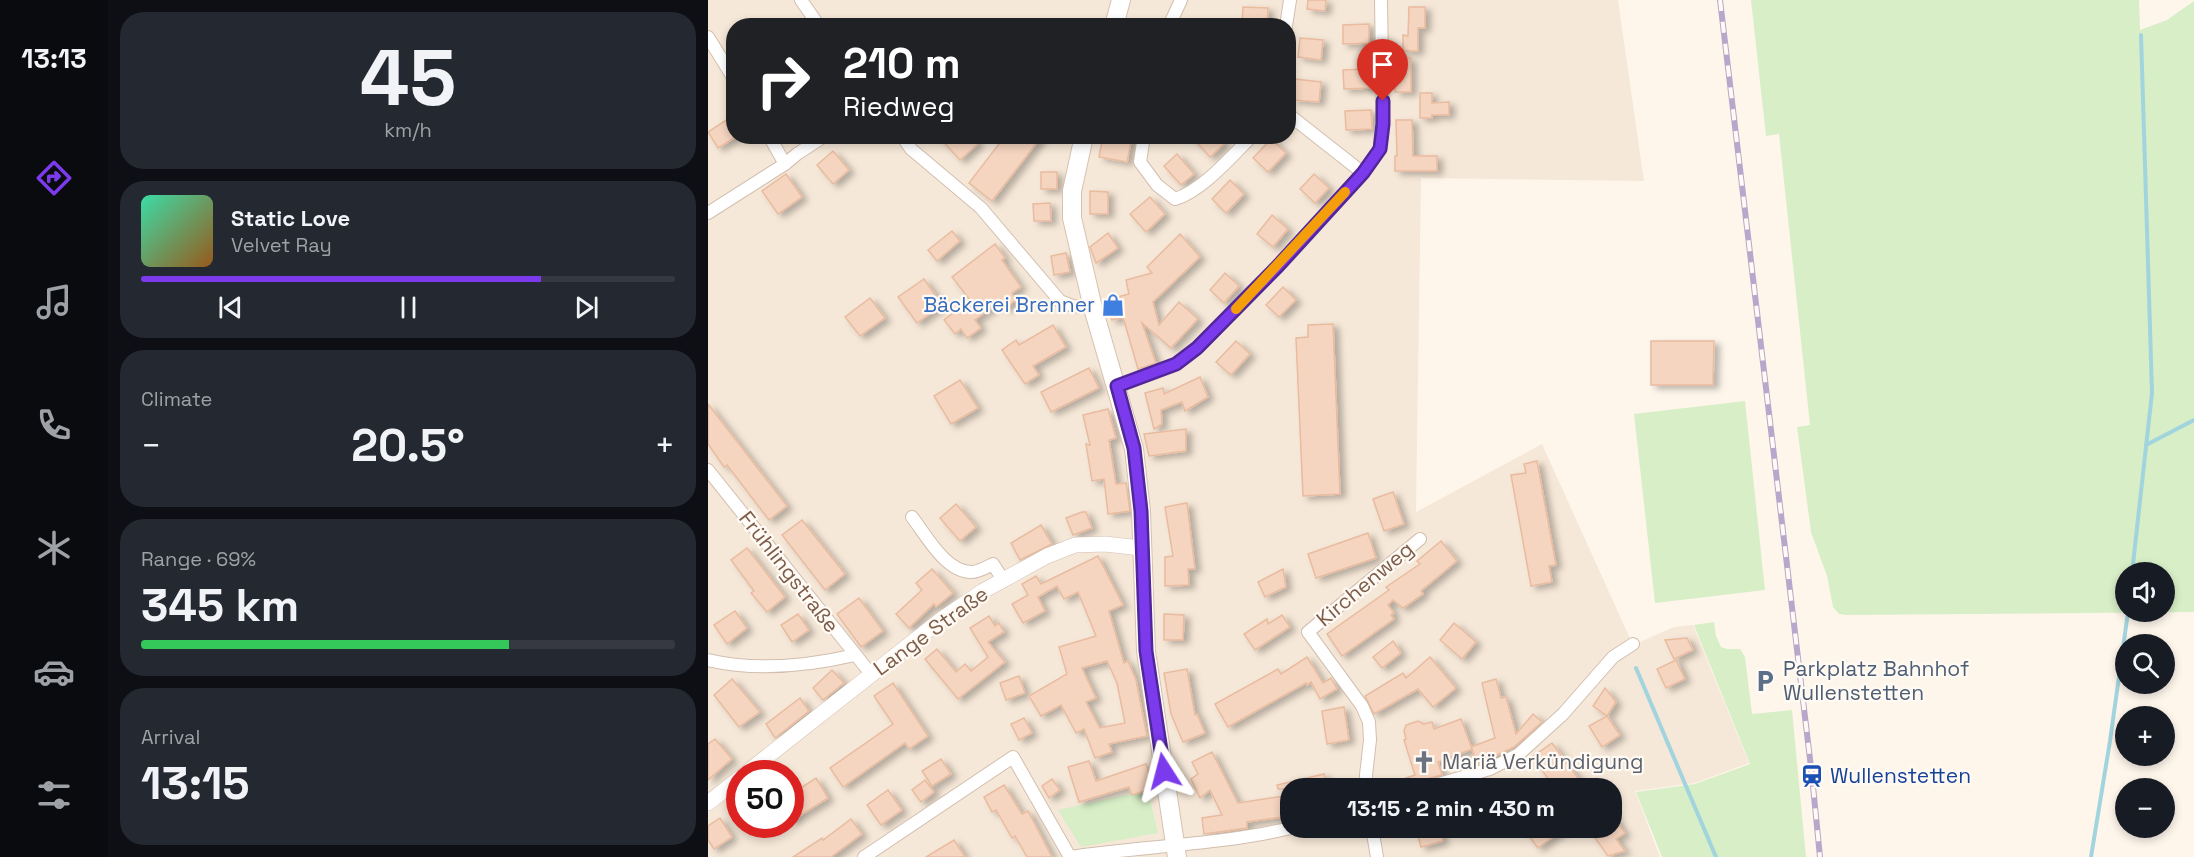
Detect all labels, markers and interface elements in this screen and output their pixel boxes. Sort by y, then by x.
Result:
text: 45 [360,28,456,128]
text: 210 m [843,37,961,90]
pin [1357,39,1408,101]
text: 13:13 [21,41,87,76]
icon: right [744,42,822,120]
icon: arrive [1366,48,1399,81]
text: Riedweg [843,89,955,124]
text: km/h [384,117,432,143]
icon: directions [33,157,75,199]
text: Static Love [231,204,350,232]
text: Velvet Ray [231,232,332,258]
icon: music [33,281,75,323]
icon: previous [214,291,247,324]
icon: pause [392,291,425,324]
icon: next [570,291,603,324]
place label: Bäckerei Brenner [923,291,1095,318]
shop icon: Bäckerei Brenner [1100,292,1126,318]
text: Climate [141,386,212,412]
icon: phone [33,404,75,446]
text: 20.5° [351,417,465,474]
text: − [141,425,161,467]
text: + [655,425,675,467]
street label: Frühlingstraße [733,505,845,638]
icon: climate [33,527,75,569]
street label: Kirchenweg [1311,535,1419,632]
text: Range · 69% [141,546,256,572]
map controls [2115,562,2175,838]
button: sound [2115,562,2175,622]
text: 345 km [141,577,299,634]
street label: Lange Straße [868,580,993,681]
button: search [2115,634,2175,694]
icon: car [33,651,75,693]
place label: Parkplatz Bahnhof Wullenstetten [1783,655,1969,706]
parking icon: Parkplatz Bahnhof Wullenstetten [1752,668,1778,694]
button: + [2115,706,2175,766]
text: Arrival [141,724,200,750]
position arrow [1132,739,1196,803]
place label: Mariä Verkündigung [1442,748,1643,775]
church icon: Mariä Verkündigung [1411,749,1437,775]
text: 13:15 [141,755,249,812]
speed limit sign: 50 [726,760,804,838]
place label: Wullenstetten [1830,762,1971,789]
station icon: Wullenstetten [1799,763,1825,789]
icon: filters [33,774,75,816]
button: − [2115,778,2175,838]
text: 13:15 · 2 min · 430 m [1347,794,1555,822]

